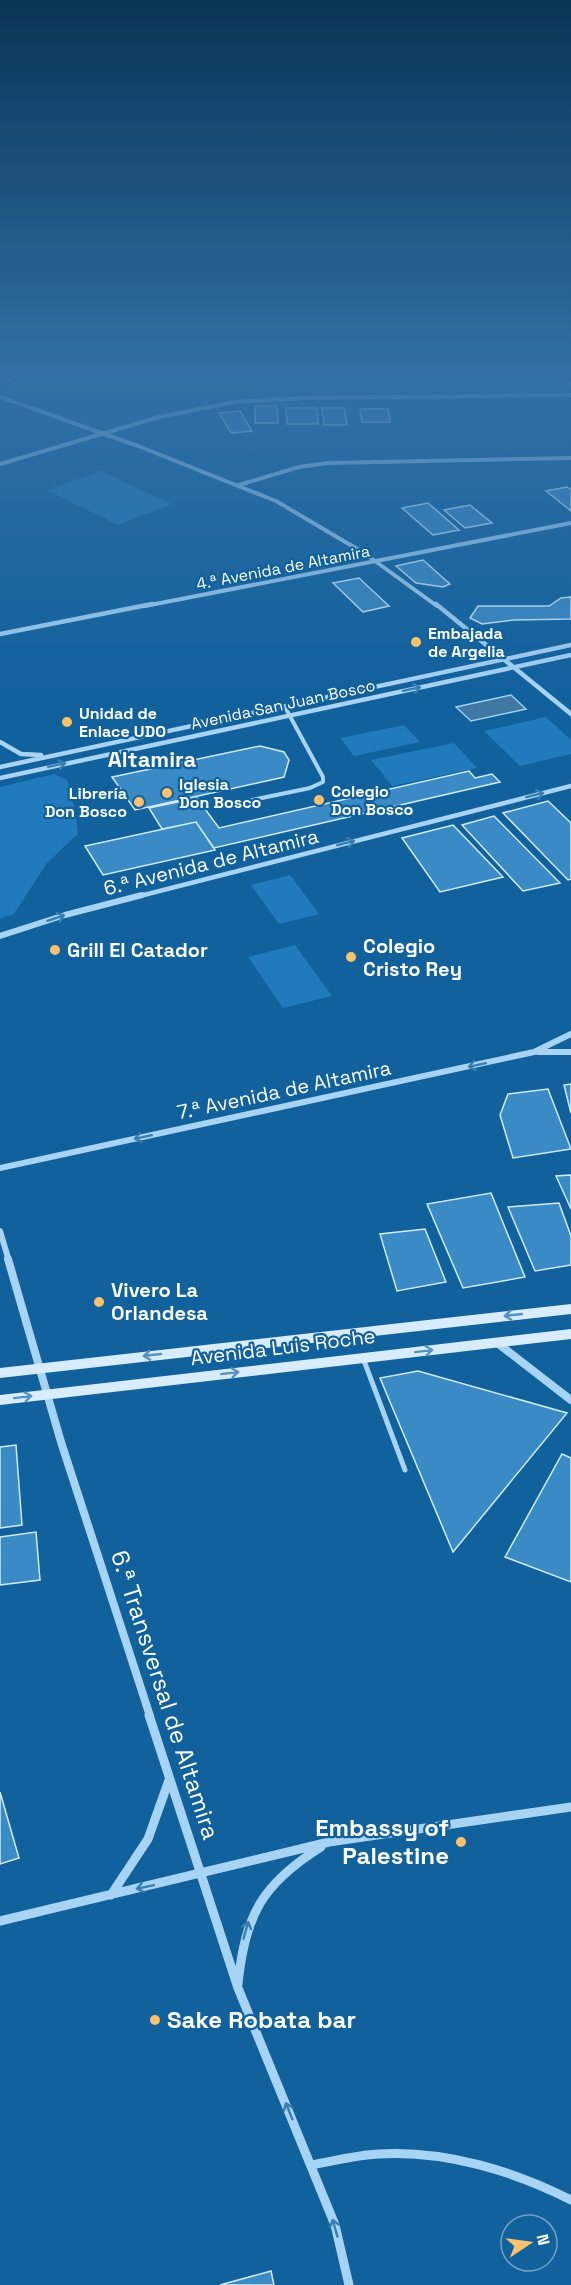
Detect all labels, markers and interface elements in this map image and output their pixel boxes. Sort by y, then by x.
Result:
street label: 4.ª Avenida de Altamira [195,540,372,595]
place label: Embajada de Argelia [428,623,505,662]
marker: Embajada de Argelia [409,635,423,649]
street label: Avenida San Juan Bosco [189,675,377,734]
one-way arrow [402,683,421,694]
place label: Unidad de Enlace UDO [79,703,166,742]
marker: Unidad de Enlace UDO [60,715,74,729]
district label: Altamira [108,745,196,773]
one-way arrow [47,759,66,771]
place label: Iglesia Don Bosco [179,774,262,813]
place label: Colegio Don Bosco [331,781,414,820]
place label: Librería Don Bosco [45,783,127,822]
marker: Iglesia Don Bosco [160,786,174,800]
one-way arrow [525,789,544,800]
marker: Colegio Don Bosco [312,793,326,807]
marker: Librería Don Bosco [132,795,146,809]
street label: 6.ª Avenida de Altamira [101,823,321,901]
one-way arrow [336,837,355,849]
one-way arrow [46,912,65,923]
place label: Colegio Cristo Rey [363,933,462,982]
place label: Grill El Catador [67,937,208,963]
marker: Grill El Catador [48,943,62,957]
marker: Colegio Cristo Rey [344,950,358,964]
street label: 7.ª Avenida de Altamira [175,1055,393,1125]
one-way arrow [468,1059,487,1071]
one-way arrow [134,1132,153,1144]
place label: Vivero La Orlandesa [111,1277,208,1326]
marker: Vivero La Orlandesa [92,1295,106,1309]
one-way arrow [503,1310,523,1321]
street label: Avenida Luis Roche [189,1323,377,1371]
one-way arrow [413,1345,433,1356]
one-way arrow [143,1350,163,1361]
one-way arrow [220,1367,239,1378]
one-way arrow [13,1392,33,1403]
street label: 6.ª Transversal de Altamira [104,1546,227,1843]
place label: Embassy of Palestine [315,1812,449,1871]
marker: Embassy of Palestine [454,1835,468,1849]
one-way arrow [136,1882,155,1893]
one-way arrow [241,1921,252,1940]
place label: Sake Robata bar [167,2004,356,2035]
marker: Sake Robata bar [148,2013,162,2027]
one-way arrow [283,2102,294,2121]
north arrow [499,2213,559,2273]
one-way arrow [329,2219,340,2238]
text: N [532,2232,555,2247]

